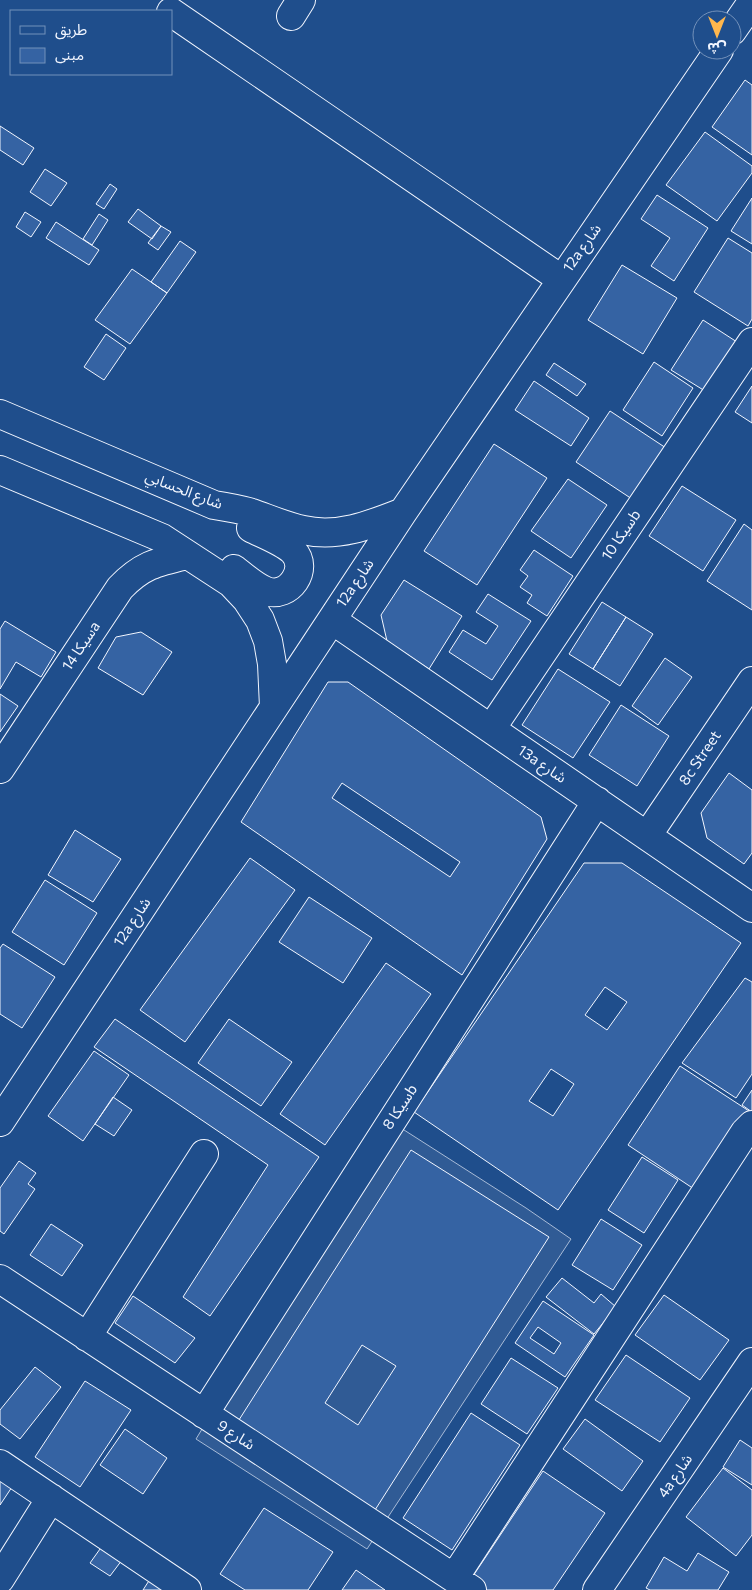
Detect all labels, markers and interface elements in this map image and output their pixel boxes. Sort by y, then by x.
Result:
legend [10,10,172,75]
north arrow [692,10,742,60]
text: طريق [55,20,87,40]
text: ش [707,40,727,57]
text: مبنى [55,45,84,64]
street label: 12a شارع [558,220,608,277]
street label: شارع الحسابي [142,466,226,516]
street label: سيكا 10b [597,506,644,563]
street label: 12a شارع [331,555,380,612]
street label: سيكا 14a [57,617,103,674]
street label: 8c Street [674,727,724,788]
street label: 13a شارع [513,740,571,789]
street label: 12a شارع [109,893,157,951]
street label: سيكا 8b [378,1080,421,1132]
street label: شارع 9 [212,1415,259,1456]
street label: 4a شارع [653,1450,699,1503]

